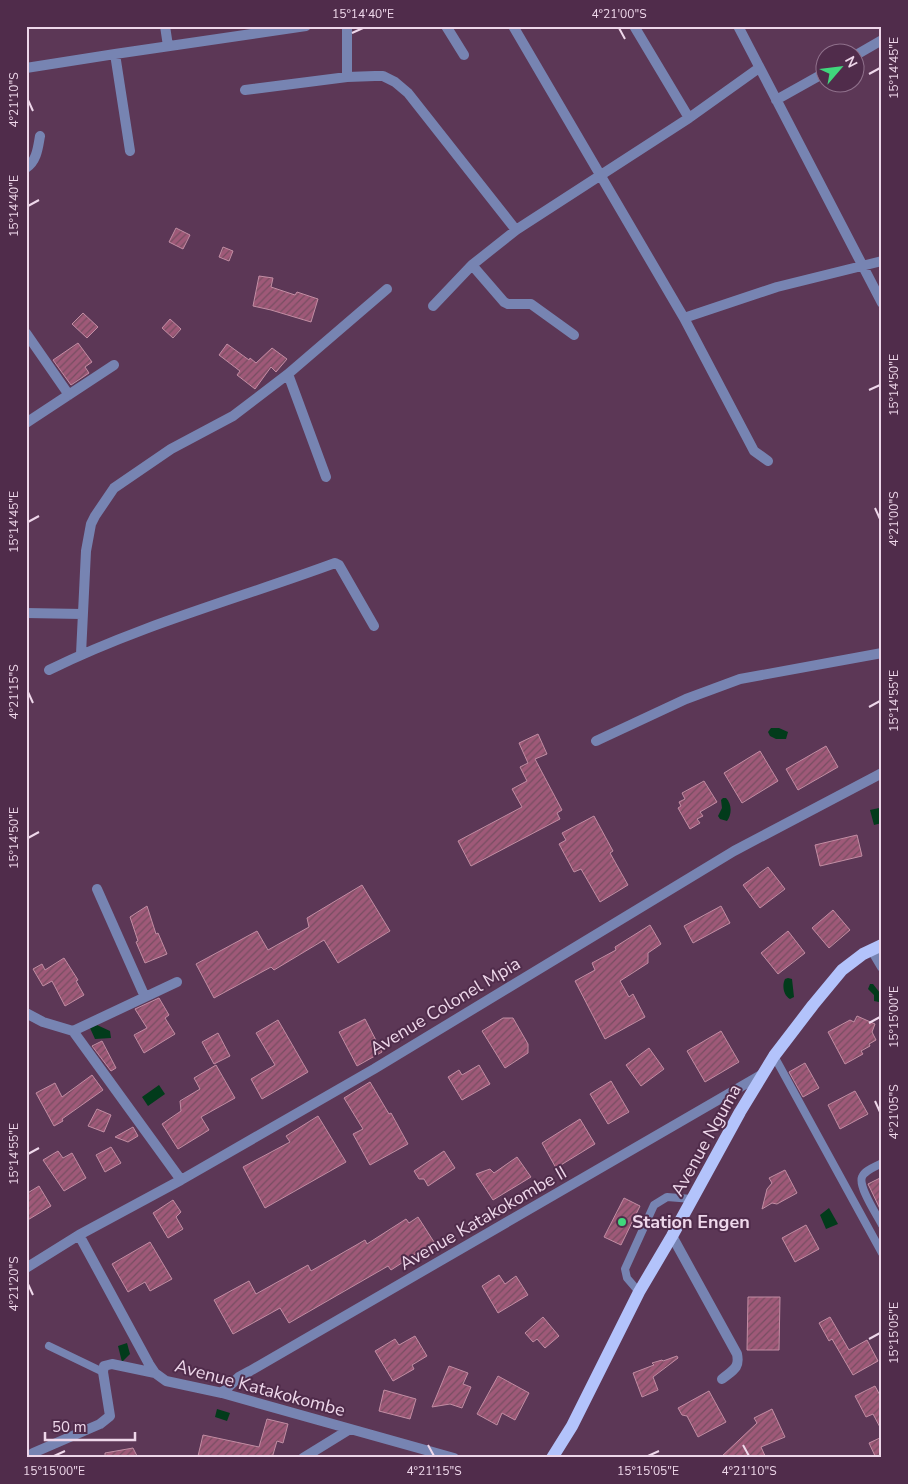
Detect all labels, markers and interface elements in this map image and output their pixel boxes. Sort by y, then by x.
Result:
text: 15°14'40"E [332,6,394,22]
text: 4°21'00"S [591,6,647,22]
text: 15°14'45"E [886,37,902,99]
north arrow [816,42,866,92]
text: N [840,53,862,71]
text: 4°21'10"S [6,72,22,128]
text: 15°14'40"E [6,175,22,237]
text: 15°14'50"E [886,354,902,416]
text: 15°14'45"E [6,491,22,553]
text: 4°21'00"S [886,491,902,547]
text: 4°21'15"S [6,664,22,720]
text: 15°14'55"E [886,670,902,732]
text: 15°14'50"E [6,807,22,869]
street label: Avenue Colonel Mpia [365,951,525,1061]
text: 15°15'00"E [886,986,902,1048]
street label: Avenue Nguma [665,1080,747,1200]
text: 4°21'05"S [886,1084,902,1140]
text: 15°14'55"E [6,1123,22,1185]
street label: Avenue Katakokombe II [395,1160,571,1276]
place label: Station Engen [632,1210,750,1234]
marker: Station Engen [616,1216,628,1228]
text: 4°21'20"S [6,1256,22,1312]
text: 15°15'05"E [886,1302,902,1364]
street label: Avenue Katakokombe [172,1354,348,1422]
scale bar [45,1409,135,1441]
text: 50 m [52,1417,87,1437]
text: 15°15'00"E [23,1463,85,1479]
text: 4°21'15"S [406,1463,462,1479]
text: 15°15'05"E [617,1463,679,1479]
text: 4°21'10"S [721,1463,777,1479]

